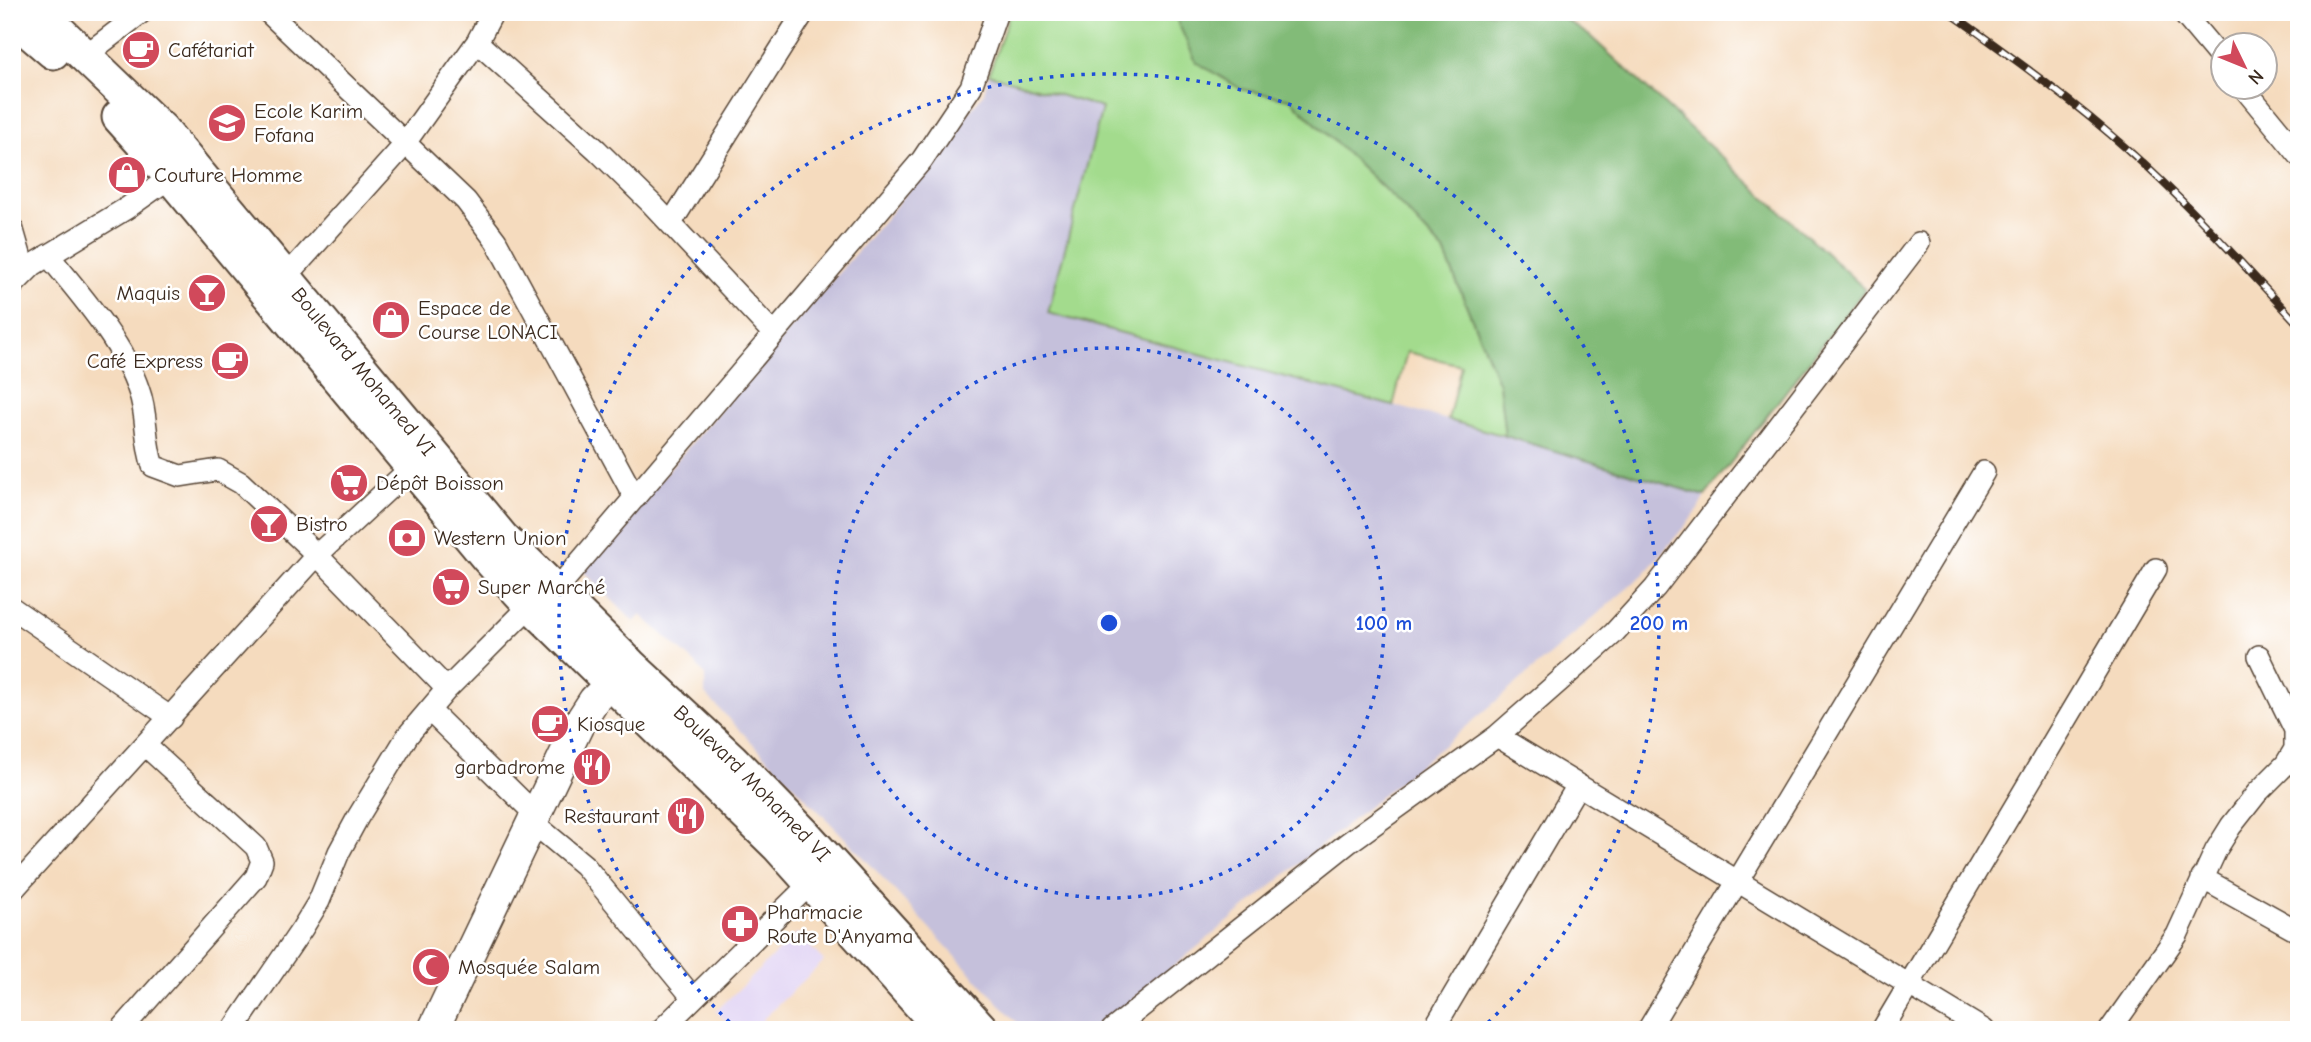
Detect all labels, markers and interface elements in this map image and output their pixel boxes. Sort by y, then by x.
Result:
cafe icon: Cafétariat [120,29,162,71]
north arrow [2210,32,2280,102]
place label: Cafétariat [168,38,255,62]
text: N [2243,65,2268,89]
place label: Ecole Karim Fofana [254,99,363,147]
school or university icon: Ecole Karim Fofana [206,102,248,144]
shop icon: Couture Homme [106,154,148,196]
place label: Couture Homme [154,163,303,187]
bar icon: Maquis [186,272,228,314]
place label: Maquis [116,281,180,305]
street label: Boulevard Mohamed VI [286,283,440,460]
place label: Espace de Course LONACI [418,296,558,344]
shop icon: Espace de Course LONACI [370,299,412,341]
cafe icon: Café Express [209,340,251,382]
place label: Café Express [87,349,203,373]
supermarket icon: Dépôt Boisson [328,462,370,504]
place label: Dépôt Boisson [376,471,504,495]
bar icon: Bistro [248,503,290,545]
place label: Bistro [296,512,348,536]
bank icon: Western Union [386,517,428,559]
place label: Western Union [434,526,567,550]
supermarket icon: Super Marché [430,566,472,608]
place label: Super Marché [478,575,605,599]
centre of rings [1097,611,1121,635]
text: 100 m [1356,611,1412,635]
text: 200 m [1630,611,1688,635]
street label: Boulevard Mohamed VI [669,700,835,867]
cafe icon: Kiosque [529,703,571,745]
place label: Kiosque [577,712,645,736]
restaurant icon: garbadrome [571,746,613,788]
place label: garbadrome [455,755,565,779]
restaurant icon: Restaurant [665,795,707,837]
place label: Restaurant [564,804,660,828]
place label: Pharmacie Route D'Anyama [767,900,913,948]
pharmacy icon: Pharmacie Route D'Anyama [719,903,761,945]
mosque icon: Mosquée Salam [410,946,452,988]
place label: Mosquée Salam [458,955,600,979]

